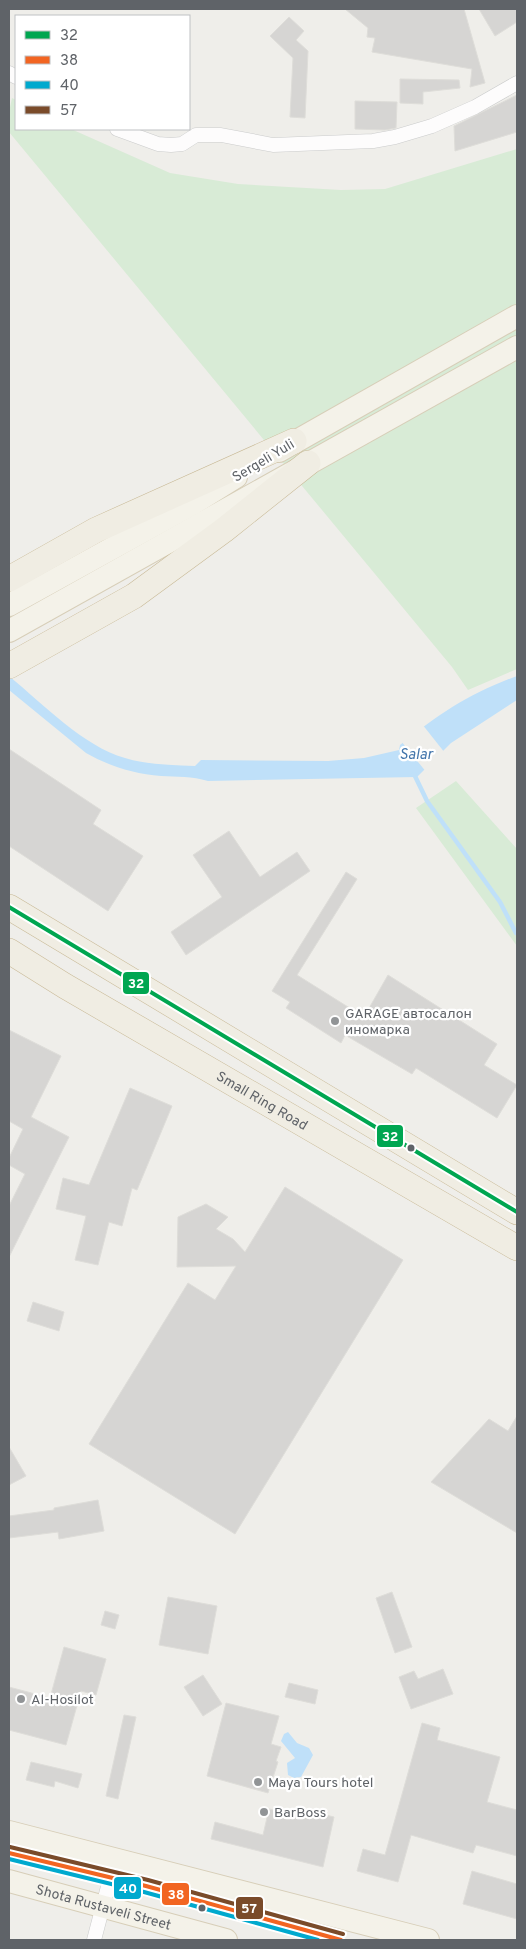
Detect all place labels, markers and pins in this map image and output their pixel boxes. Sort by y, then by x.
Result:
place label: GARAGE автосалон иномарка [345,1006,472,1039]
marker: GARAGE автосалон иномарка [329,1015,341,1027]
unlabelled marker [406,1143,416,1153]
place label: Al-Hosilot [31,1692,94,1709]
marker: Al-Hosilot [15,1693,27,1705]
place label: Maya Tours hotel [268,1775,373,1792]
marker: Maya Tours hotel [252,1776,264,1788]
place label: BarBoss [274,1805,326,1822]
marker: BarBoss [258,1806,270,1818]
unlabelled marker [197,1903,207,1913]

